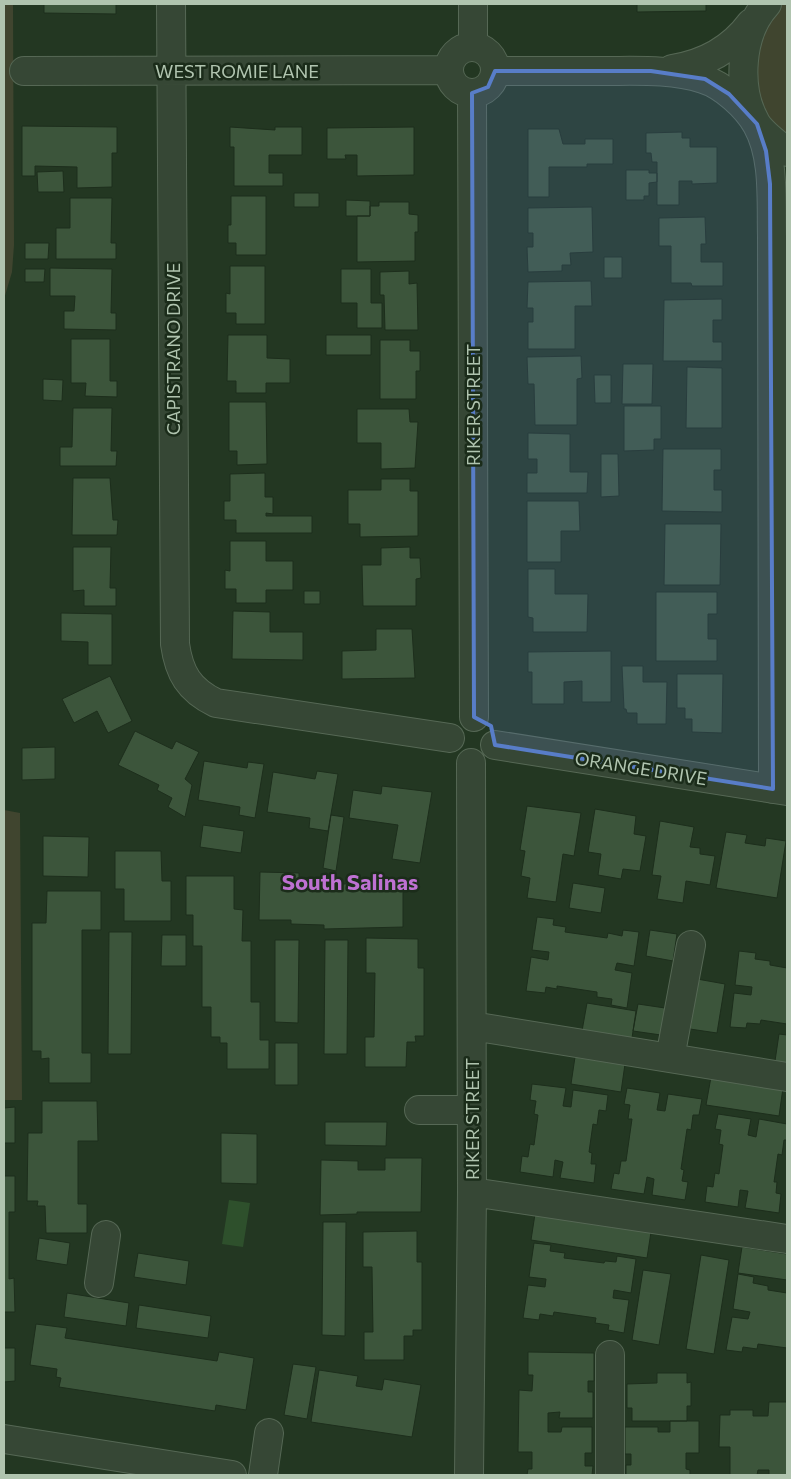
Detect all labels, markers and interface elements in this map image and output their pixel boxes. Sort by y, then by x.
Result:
street label: WEST ROMIE LANE [155,60,319,82]
street label: CAPISTRANO DRIVE [162,263,184,435]
street label: RIKER STREET [462,344,484,466]
street label: ORANGE DRIVE [573,747,709,789]
district label: South Salinas [282,868,418,895]
street label: RIKER STREET [461,1058,483,1180]

